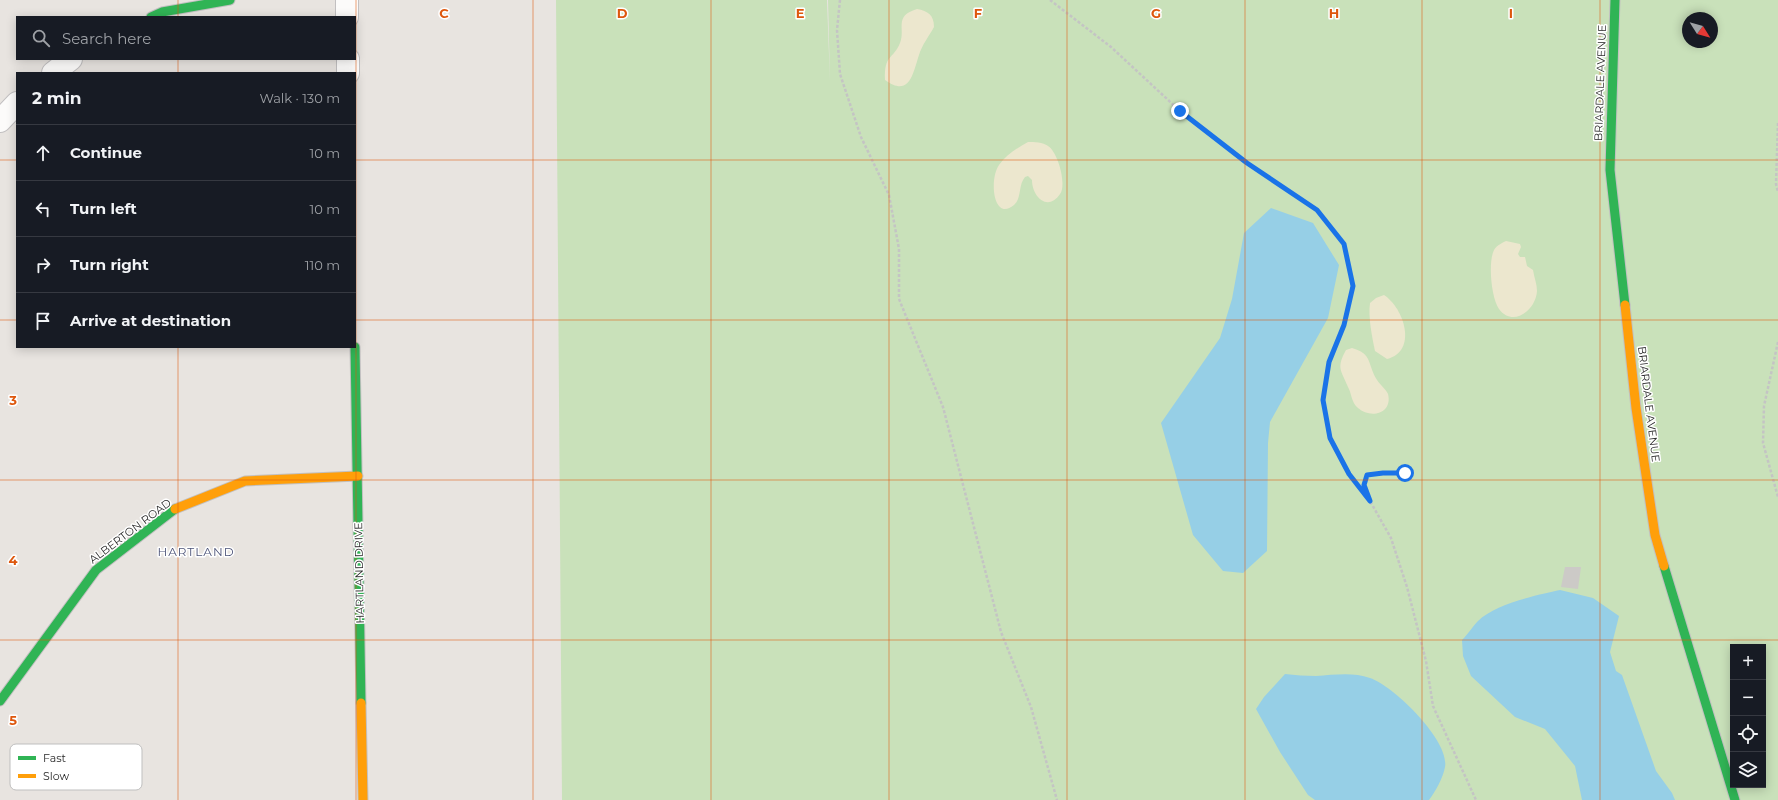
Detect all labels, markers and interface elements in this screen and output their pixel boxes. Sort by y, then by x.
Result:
text: C [439,5,449,21]
text: D [617,5,628,21]
text: E [796,5,805,21]
text: F [974,5,982,21]
text: G [1151,5,1161,21]
text: H [1329,5,1339,21]
text: I [1509,5,1513,21]
north arrow [1682,12,1718,48]
search box [16,16,356,60]
street label: BRIARDALE AVENUE [1591,25,1609,141]
icon: search [30,27,52,49]
text: Search here [62,29,151,48]
text: 2 min [32,88,82,108]
text: Walk · 130 m [259,90,340,106]
route end [1171,102,1189,120]
icon: ahead [32,142,54,164]
text: Continue [70,143,142,162]
text: 10 m [310,145,340,161]
icon: left [32,198,54,220]
text: Turn left [70,199,137,218]
text: 10 m [310,201,340,217]
icon: right [32,254,54,276]
text: Turn right [70,255,149,274]
text: 110 m [305,257,340,273]
icon: arrive [32,310,54,332]
text: Arrive at destination [70,311,231,330]
street label: BRIARDALE AVENUE [1635,345,1663,463]
text: 3 [8,392,17,408]
route start [1396,464,1414,482]
street label: ALBERTON ROAD [86,496,174,566]
street label: HARTLAND DRIVE [351,522,367,624]
district label: HARTLAND [157,544,235,559]
text: 4 [9,552,18,568]
map controls [1730,644,1766,788]
button: + [1730,644,1766,680]
button: − [1730,680,1766,716]
text: 5 [9,712,17,728]
button: locate [1730,716,1766,752]
legend [10,744,142,790]
text: Fast [43,751,67,765]
button: layers [1730,752,1766,788]
text: Slow [43,769,69,783]

